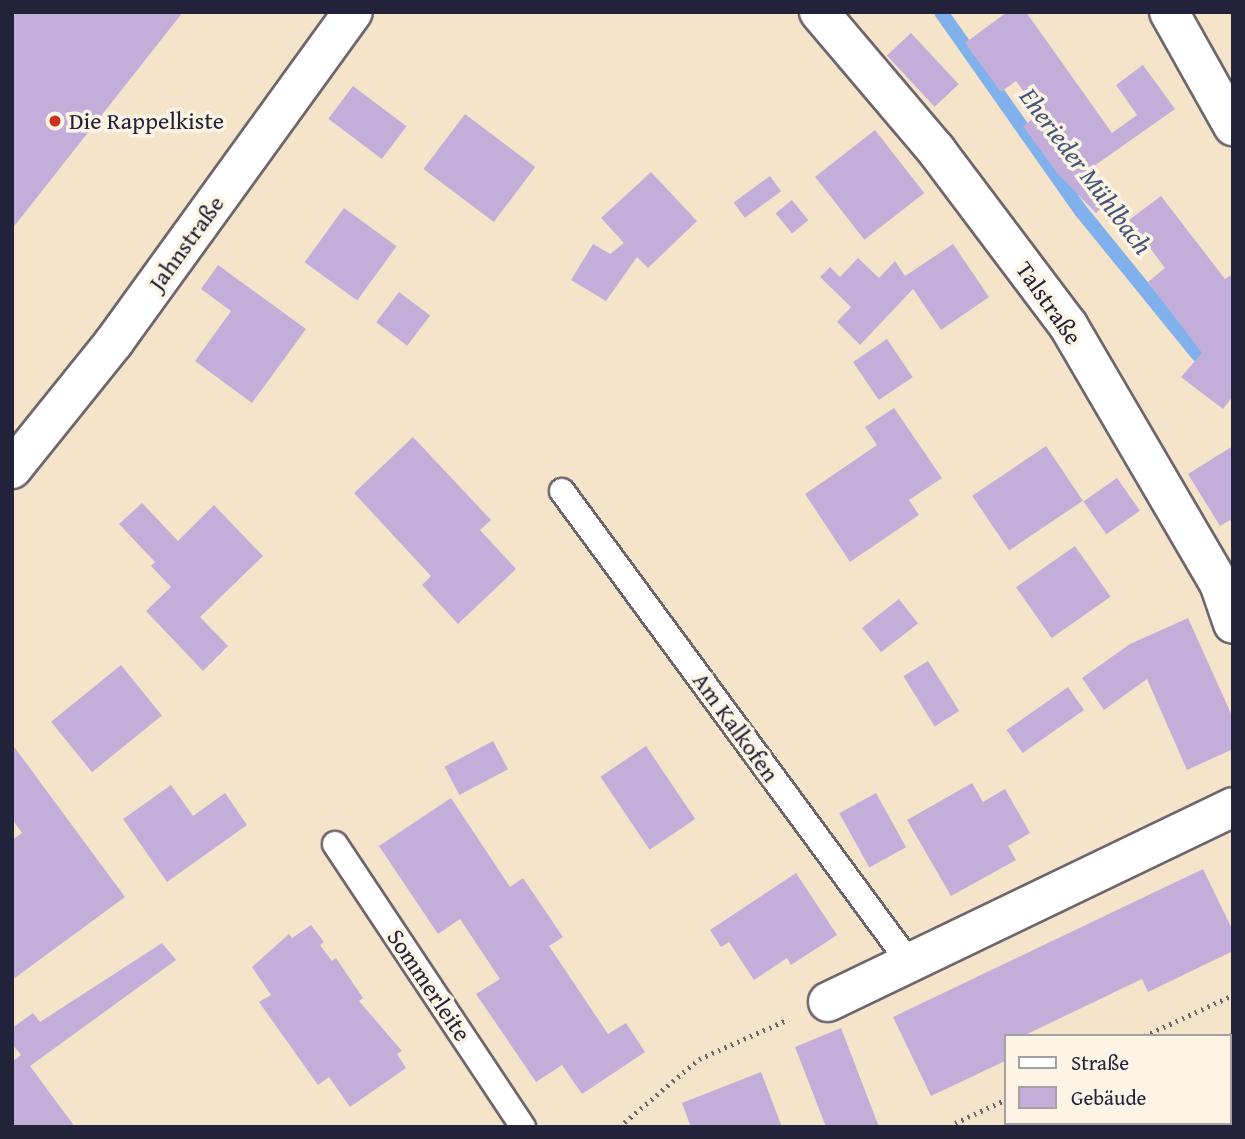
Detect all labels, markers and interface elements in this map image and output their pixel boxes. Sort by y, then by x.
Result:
water label: Eherieder Mühlbach [1013,82,1159,260]
place label: Die Rappelkiste [69,107,224,135]
marker: Die Rappelkiste [47,113,63,129]
street label: Jahnstraße [142,190,230,296]
street label: Talstraße [1010,256,1088,350]
street label: Am Kalkofen [687,667,785,787]
street label: Sommerleite [381,924,477,1046]
legend [1004,1034,1231,1125]
text: Straße [1071,1047,1129,1078]
text: Gebäude [1071,1082,1146,1113]

